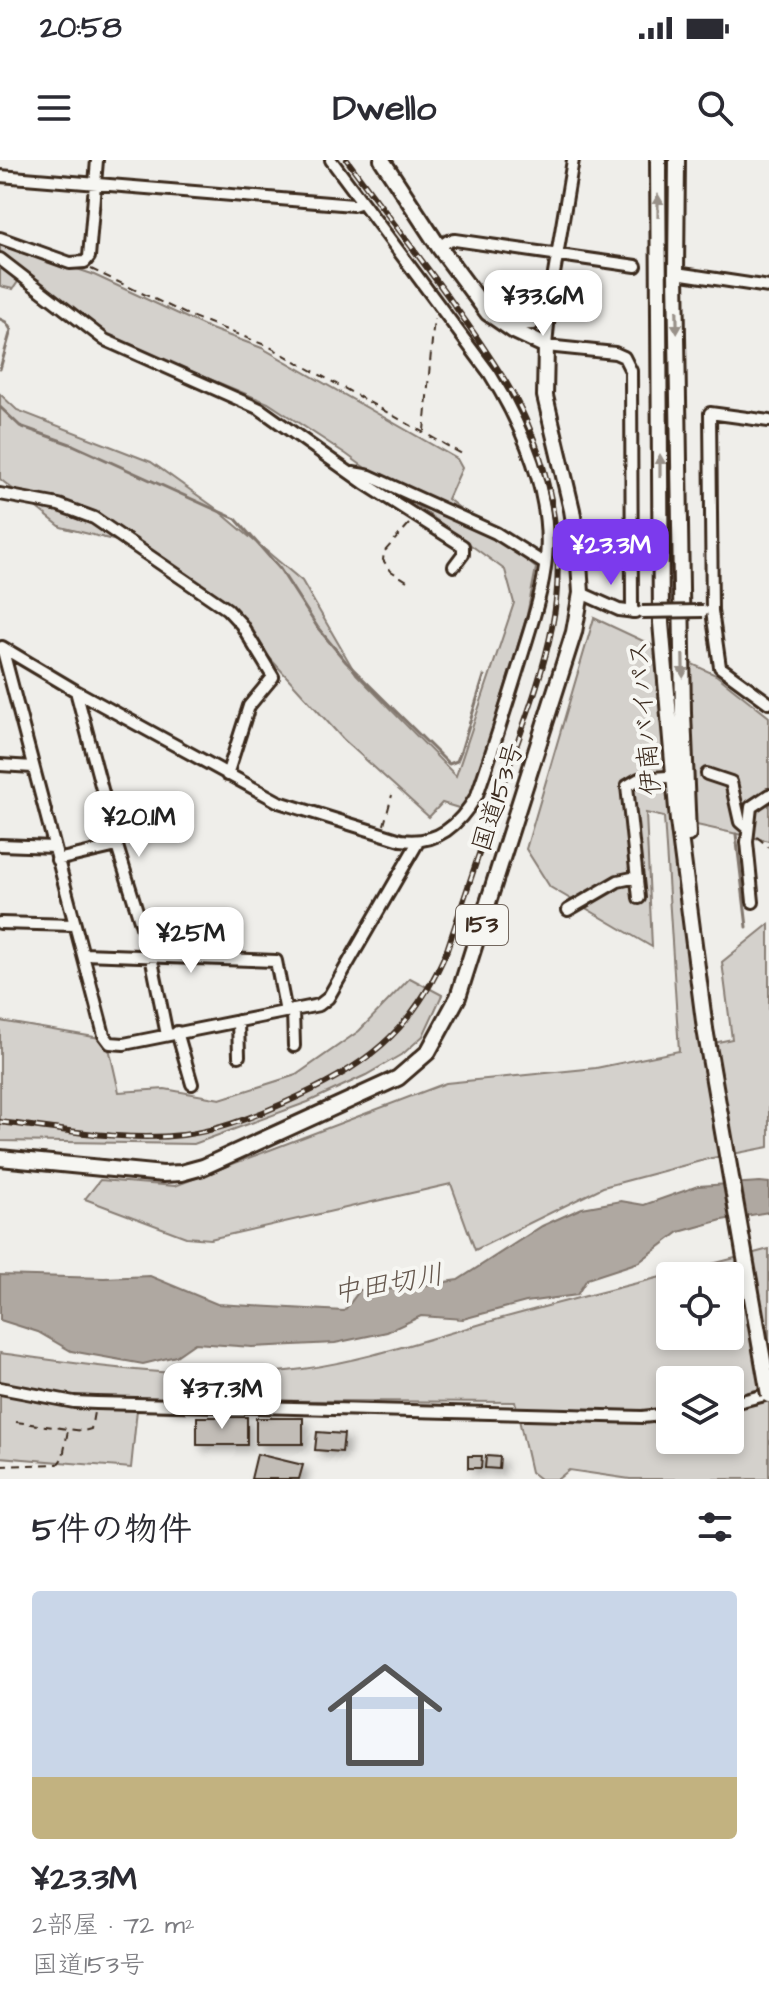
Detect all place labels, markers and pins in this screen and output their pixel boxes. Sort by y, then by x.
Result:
pin: ¥33.6M [478,270,608,338]
pin: ¥23.3M [546,519,676,587]
pin: ¥20.1M [74,791,204,859]
pin: ¥25M [144,907,238,975]
pin: ¥37.3M [157,1363,287,1431]

